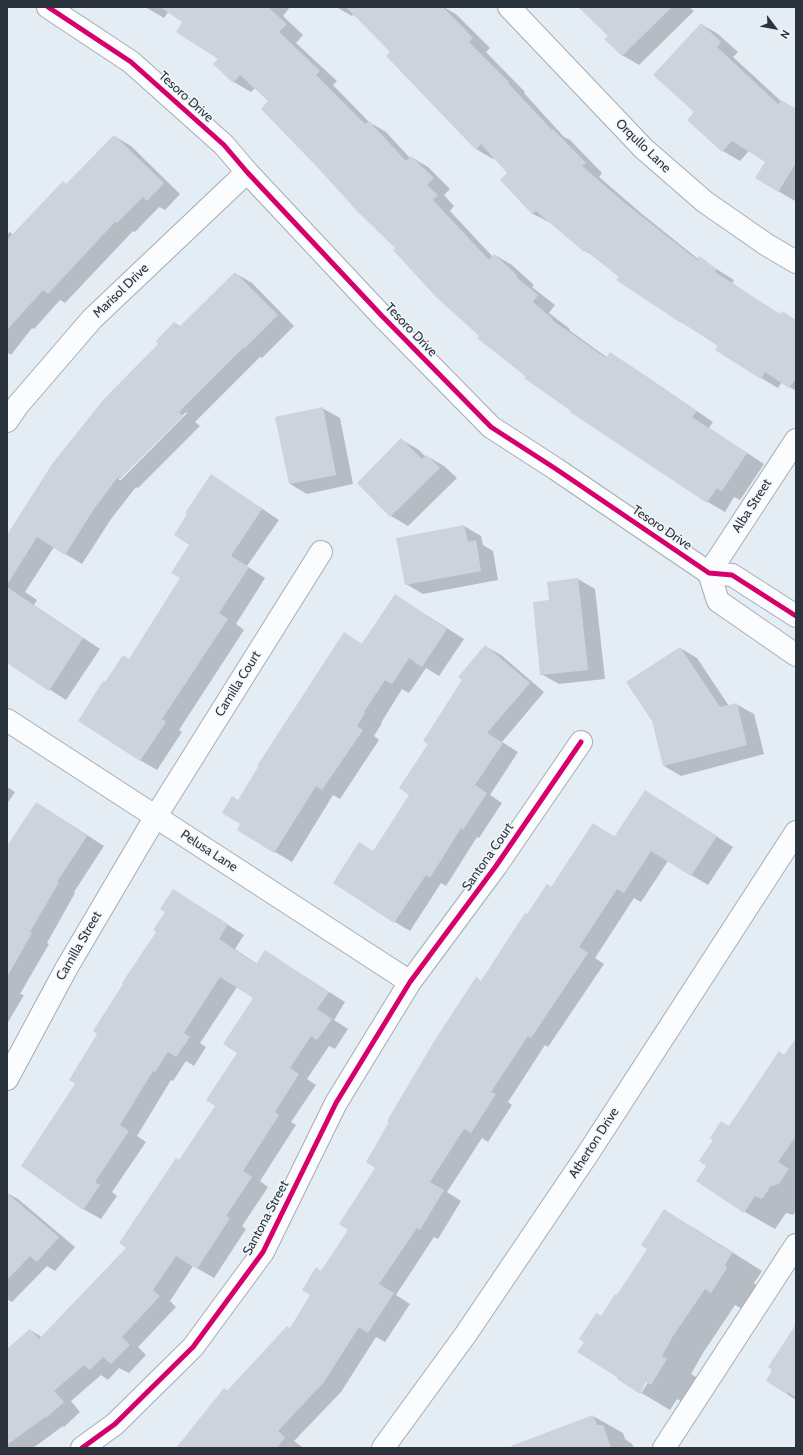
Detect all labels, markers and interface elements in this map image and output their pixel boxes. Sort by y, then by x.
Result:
north arrow [755,8,795,48]
text: N [777,27,793,41]
street label: Tesoro Drive [155,68,217,126]
street label: Orqullo Lane [612,116,674,176]
street label: Marisol Drive [90,261,152,321]
street label: Tesoro Drive [382,300,440,360]
street label: Alba Street [729,476,775,536]
street label: Tesoro Drive [629,502,695,554]
street label: Camilla Court [212,648,264,720]
street label: Santona Court [459,820,517,894]
street label: Pelusa Lane [177,827,241,875]
street label: Camilla Street [53,909,105,983]
street label: Atherton Drive [565,1105,623,1181]
street label: Santona Street [240,1178,292,1258]

